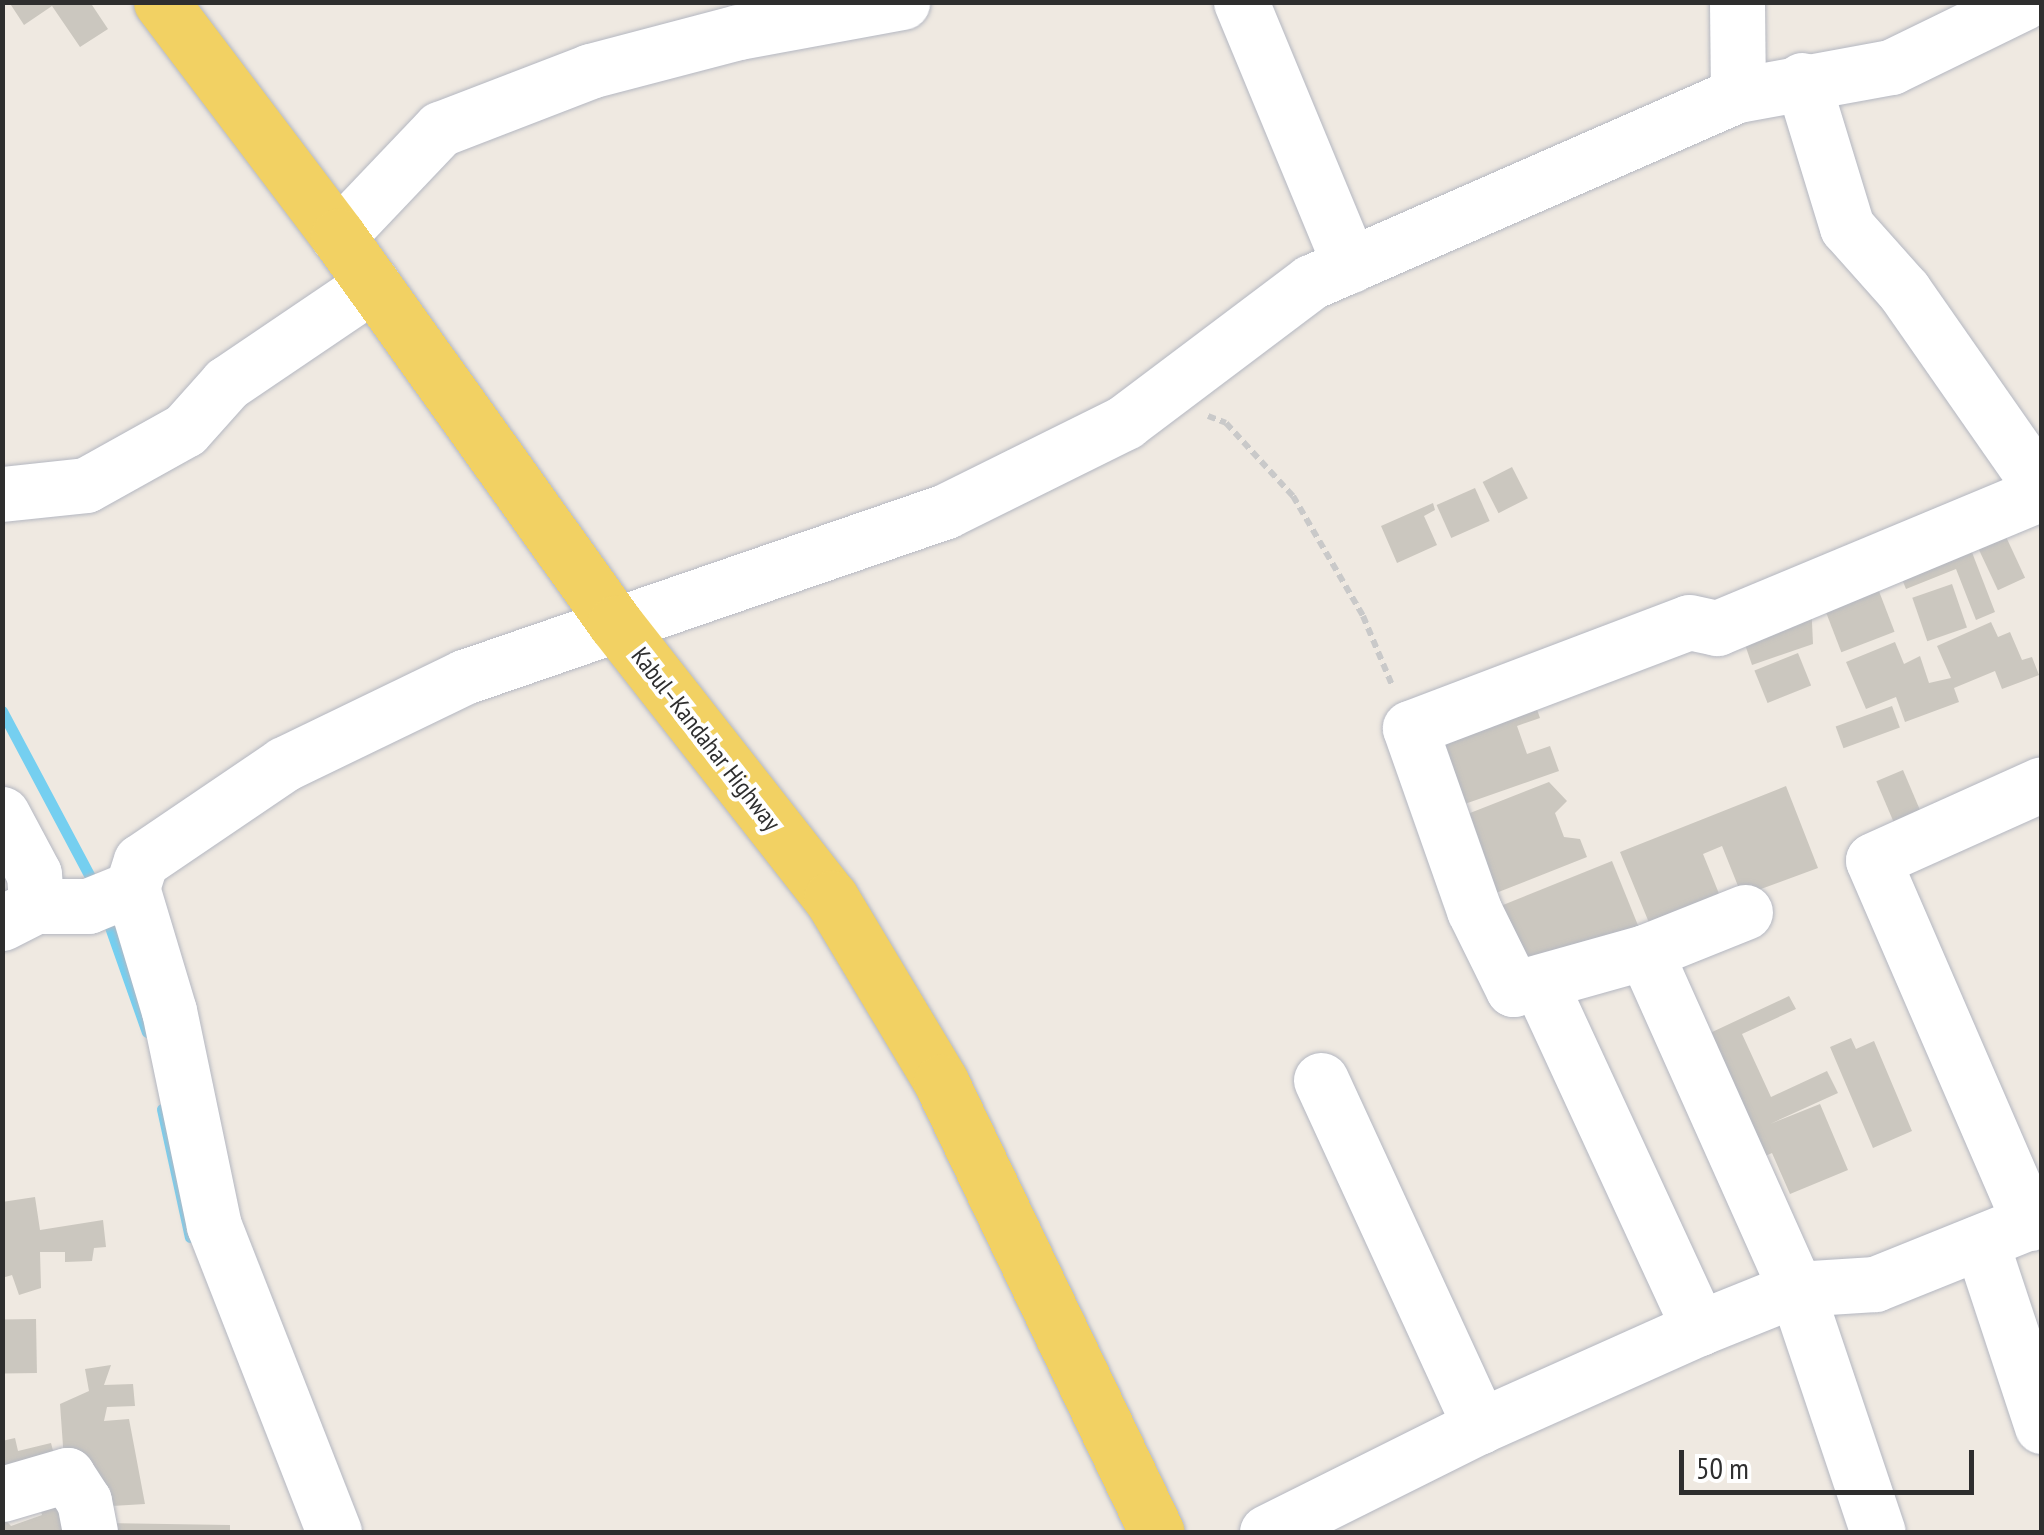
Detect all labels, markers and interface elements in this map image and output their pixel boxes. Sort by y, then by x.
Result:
street label: Kabul–Kandahar Highway [625,641,787,837]
scale bar [1684,1430,1979,1492]
text: 50 m [1696,1448,1749,1487]

